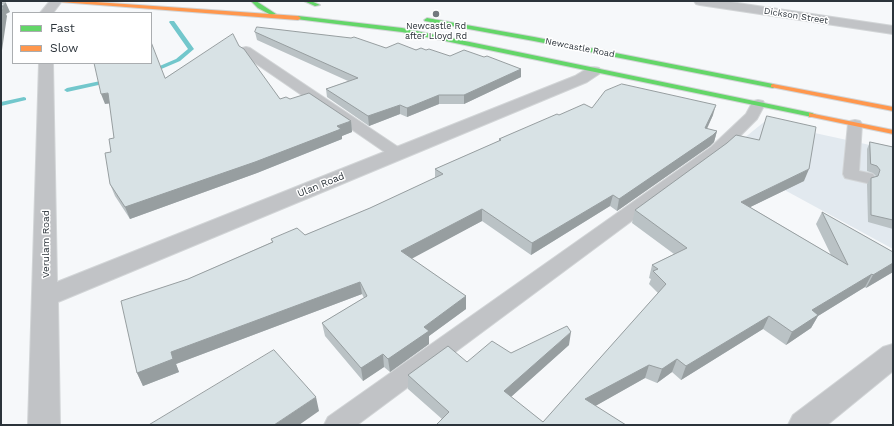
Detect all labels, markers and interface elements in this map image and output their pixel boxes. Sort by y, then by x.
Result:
street label: Dickson Street [763,6,829,26]
marker: Newcastle Rd after Lloyd Rd [431,9,441,19]
legend [12,12,152,64]
text: Fast [50,21,75,35]
place label: Newcastle Rd after Lloyd Rd [405,21,467,42]
street label: Newcastle Road [544,36,616,60]
text: Slow [50,41,78,55]
street label: Ulan Road [296,170,346,200]
street label: Verulam Road [40,210,52,278]

